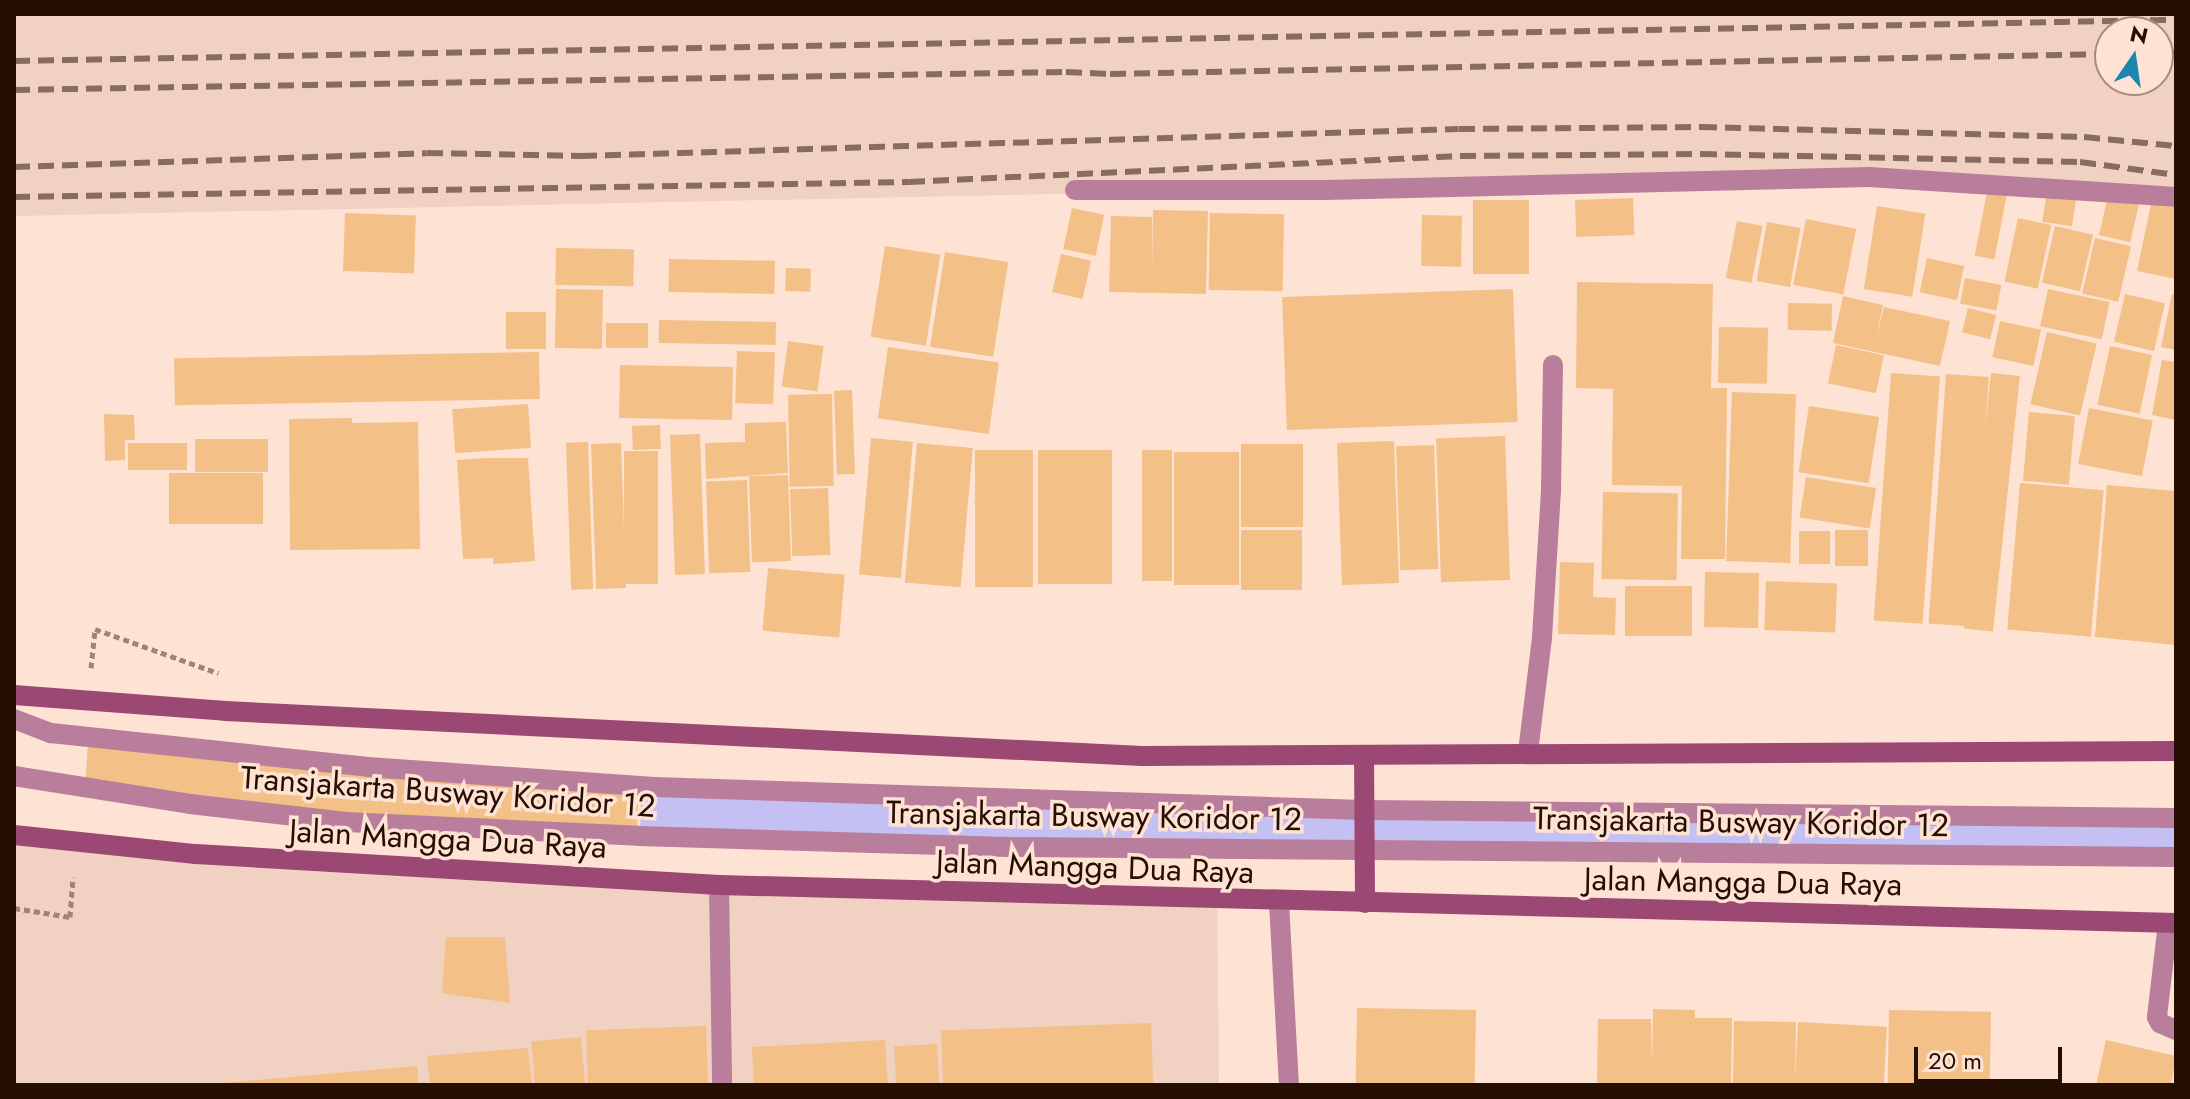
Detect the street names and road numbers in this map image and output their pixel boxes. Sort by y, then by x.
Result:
street label: Transjakarta Busway Koridor 12 [239,758,657,826]
street label: Transjakarta Busway Koridor 12 [886,793,1302,839]
street label: Transjakarta Busway Koridor 12 [1533,799,1949,845]
street label: Jalan Mangga Dua Raya [288,812,608,866]
street label: Jalan Mangga Dua Raya [935,842,1255,892]
street label: Jalan Mangga Dua Raya [1584,860,1902,904]

